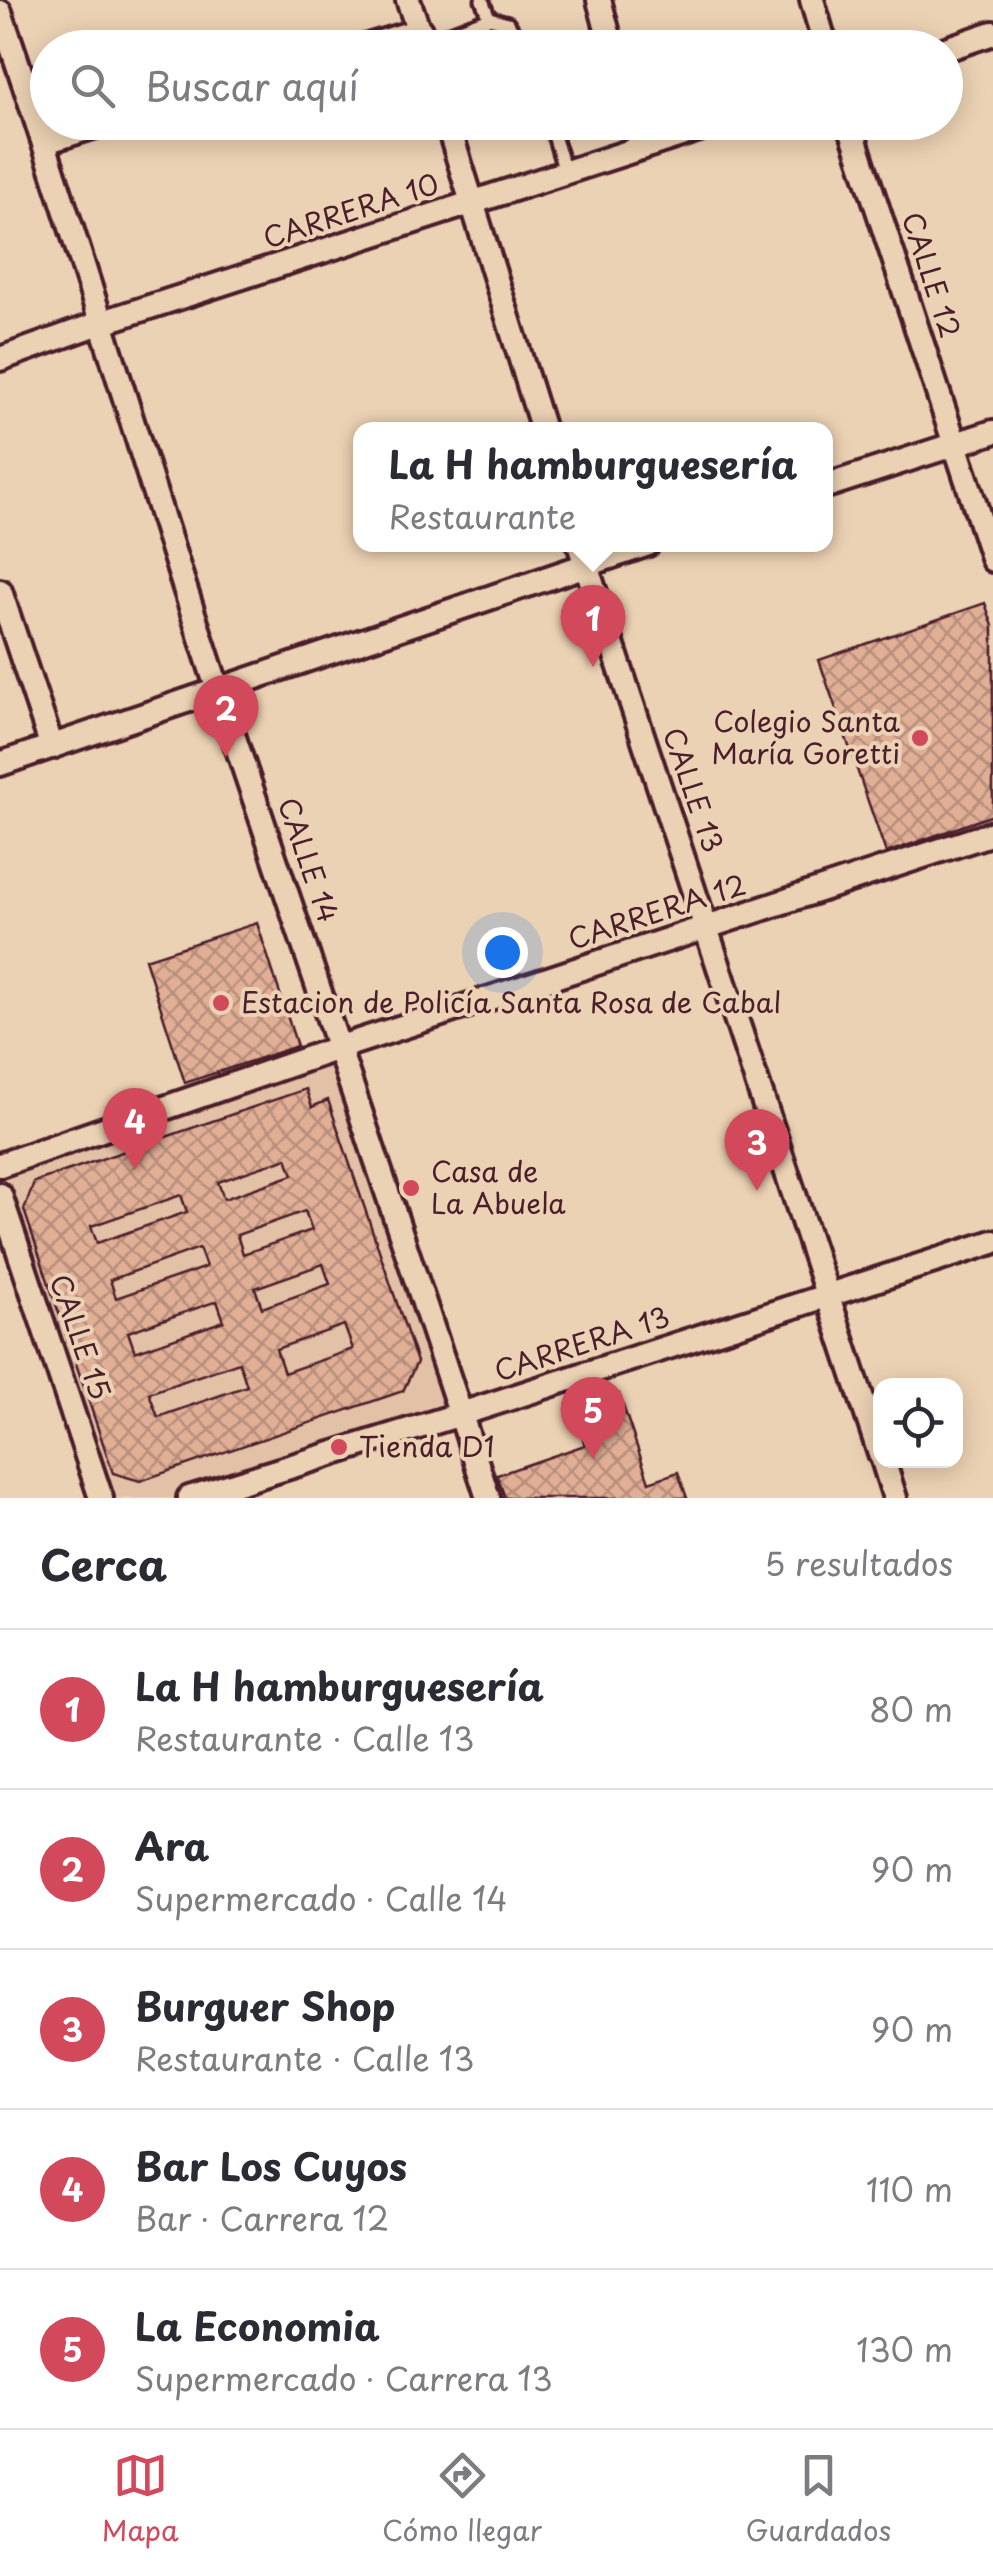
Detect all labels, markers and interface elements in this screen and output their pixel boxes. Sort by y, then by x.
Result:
search box [30,30,963,140]
text: Buscar aquí [145,57,359,114]
icon: search [65,58,120,113]
street label: CARRERA 10 [257,161,444,258]
street label: CALLE 12 [892,206,973,343]
popup [353,422,833,552]
text: La H hamburguesería [389,435,797,492]
text: Restaurante [389,492,576,540]
pin: 1 [560,584,626,667]
pin: 2 [194,674,258,757]
place label: Colegio Santa María Goretti [712,699,901,774]
street label: CALLE 13 [653,721,736,858]
marker: Colegio Santa María Goretti [909,727,931,749]
street label: CALLE 14 [268,791,351,928]
street label: CARRERA 12 [562,862,751,960]
your location [477,927,528,978]
place label: Estacion de Policía Santa Rosa de Cabal [241,980,781,1023]
marker: Estacion de Policía Santa Rosa de Cabal [210,992,232,1014]
pin: 4 [102,1088,168,1170]
pin: 3 [724,1108,790,1191]
place label: Casa de La Abuela [431,1149,566,1224]
marker: Casa de La Abuela [400,1177,422,1199]
street label: CALLE 15 [40,1268,123,1405]
street label: CARRERA 13 [488,1294,675,1391]
pin: 5 [560,1376,626,1459]
map controls [873,1378,963,1468]
button: locate [873,1378,963,1468]
place label: Tienda D1 [359,1424,495,1467]
marker: Tienda D1 [328,1436,350,1458]
text: Cerca [40,1532,167,1595]
text: 5 resultados [764,1539,953,1587]
text: La H hamburguesería [135,1657,544,1714]
text: 1 [65,1685,80,1733]
text: 80 m [869,1685,953,1733]
text: Restaurante · Calle 13 [135,1714,474,1762]
text: Ara [135,1817,209,1874]
text: 2 [61,1845,84,1893]
text: 90 m [871,1845,953,1893]
text: Supermercado · Calle 14 [135,1874,507,1922]
text: Burguer Shop [135,1977,395,2034]
text: 3 [62,2005,83,2053]
text: 90 m [871,2005,953,2053]
text: Restaurante · Calle 13 [135,2034,474,2082]
text: Bar Los Cuyos [135,2137,407,2194]
text: 4 [62,2165,83,2213]
text: 110 m [866,2165,953,2213]
text: Bar · Carrera 12 [135,2194,389,2242]
text: La Economia [135,2297,380,2354]
text: 5 [62,2325,83,2373]
text: 130 m [856,2325,953,2373]
text: Supermercado · Carrera 13 [135,2354,553,2402]
tab: Mapa [102,2448,179,2551]
tab: Cómo llegar [382,2448,542,2551]
tab: Guardados [746,2448,891,2551]

